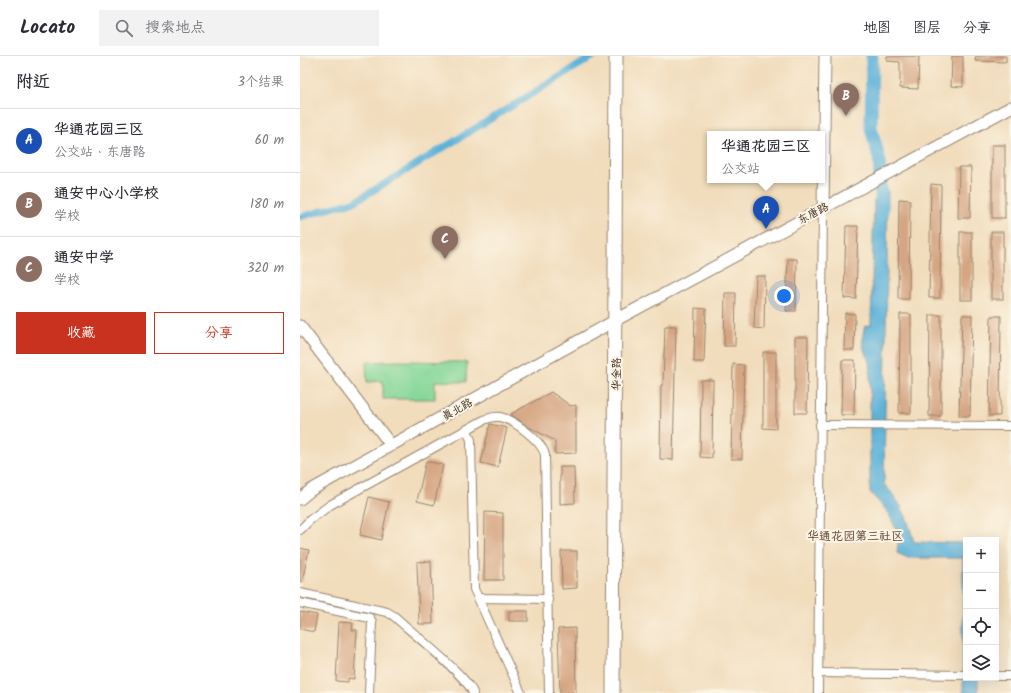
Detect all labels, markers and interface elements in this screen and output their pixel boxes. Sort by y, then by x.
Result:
search box [99,10,379,46]
text: Locato [20,13,75,43]
text: 搜索地点 [145,16,205,40]
icon: search [113,17,135,39]
text: 地图 [863,17,891,39]
text: 图层 [913,17,941,39]
text: 分享 [963,17,991,39]
text: 附近 [16,69,50,96]
text: 3个结果 [238,72,284,93]
pin: B [833,83,859,116]
text: 华通花园三区 [54,118,144,142]
text: A [25,130,33,151]
text: 60 m [255,130,284,151]
popup [707,131,825,183]
text: 华通花园三区 [721,135,811,159]
text: 公交站 · 东唐路 [54,142,146,163]
text: 公交站 [721,159,760,180]
text: 通安中心小学校 [54,182,159,206]
text: B [25,194,33,215]
text: 180 m [250,194,284,215]
pin: A [753,196,779,229]
street label: 东唐路 [795,198,832,230]
text: 学校 [54,206,80,227]
pin: C [432,226,458,259]
text: 通安中学 [54,246,114,270]
text: C [25,258,33,279]
text: 320 m [247,258,284,279]
text: 学校 [54,270,80,291]
your location [774,286,794,306]
button: 收藏 [16,312,146,354]
button: 分享 [154,312,284,354]
street label: 华金路 [608,358,626,391]
street label: 真北路 [439,394,476,426]
district label: 华通花园第三社区 [807,527,903,546]
map controls [963,537,999,681]
button: + [963,537,999,573]
button: − [963,573,999,609]
button: locate [963,609,999,645]
button: layers [963,645,999,681]

